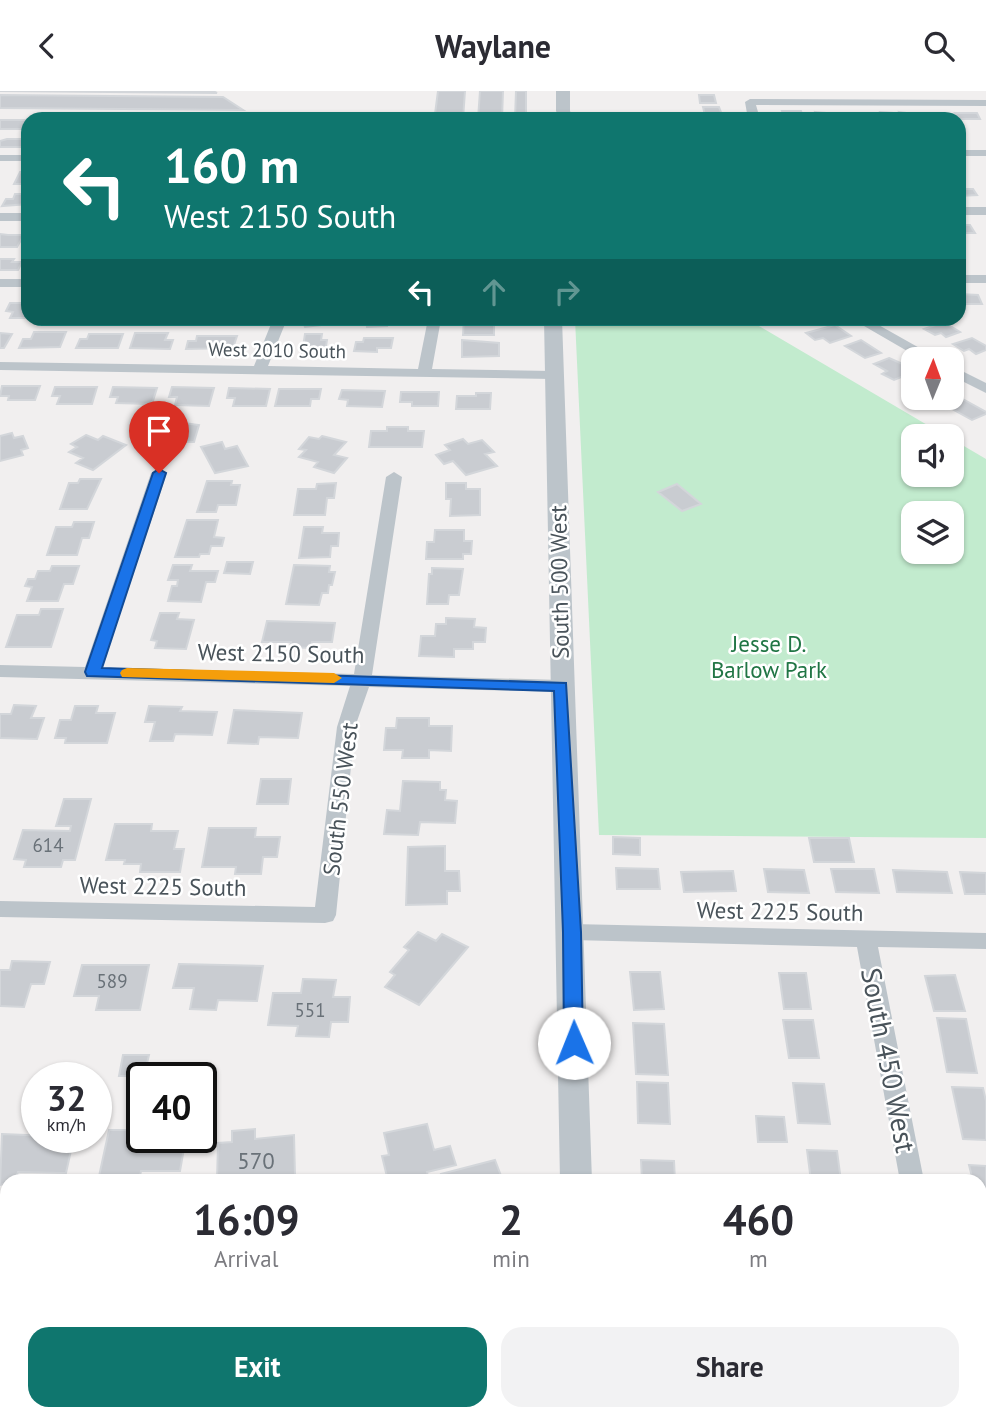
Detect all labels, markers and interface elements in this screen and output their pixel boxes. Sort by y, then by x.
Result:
text: Waylane [435,25,551,67]
icon: back [28,27,66,65]
icon: search [920,27,958,65]
text: 160 m [164,133,299,197]
icon: left [49,140,140,231]
text: West 2150 South [164,195,396,237]
icon: left [402,273,440,311]
icon: ahead [475,273,513,311]
icon: right [548,273,586,311]
street label: West 2010 South [208,337,346,363]
north arrow [901,347,964,409]
map controls [901,347,964,564]
pin [129,401,189,473]
icon: arrive [140,412,178,450]
button: sound [901,424,964,487]
button: layers [901,501,964,564]
street label: South 500 West [543,505,575,659]
park label: Jesse D. Barlow Park [711,629,827,684]
street label: West 2150 South [197,637,365,669]
street label: South 550 West [316,721,364,877]
house number: 614 [32,833,64,857]
street label: West 2225 South [79,870,247,902]
street label: West 2225 South [696,895,864,927]
street label: South 450 West [853,964,925,1156]
house number: 589 [96,969,128,993]
house number: 551 [294,998,326,1022]
position arrow [537,1006,611,1080]
speed limit sign: 40 [126,1062,217,1153]
text: 32 [47,1075,86,1121]
text: km/h [47,1113,86,1136]
house number: 570 [237,1146,275,1175]
text: 16:09 [193,1192,299,1247]
text: 2 [499,1192,523,1247]
text: 460 [723,1192,794,1247]
text: Arrival [214,1244,278,1273]
text: min [492,1244,530,1273]
text: m [749,1244,768,1273]
button: Exit [28,1327,487,1407]
button: Share [501,1327,959,1407]

